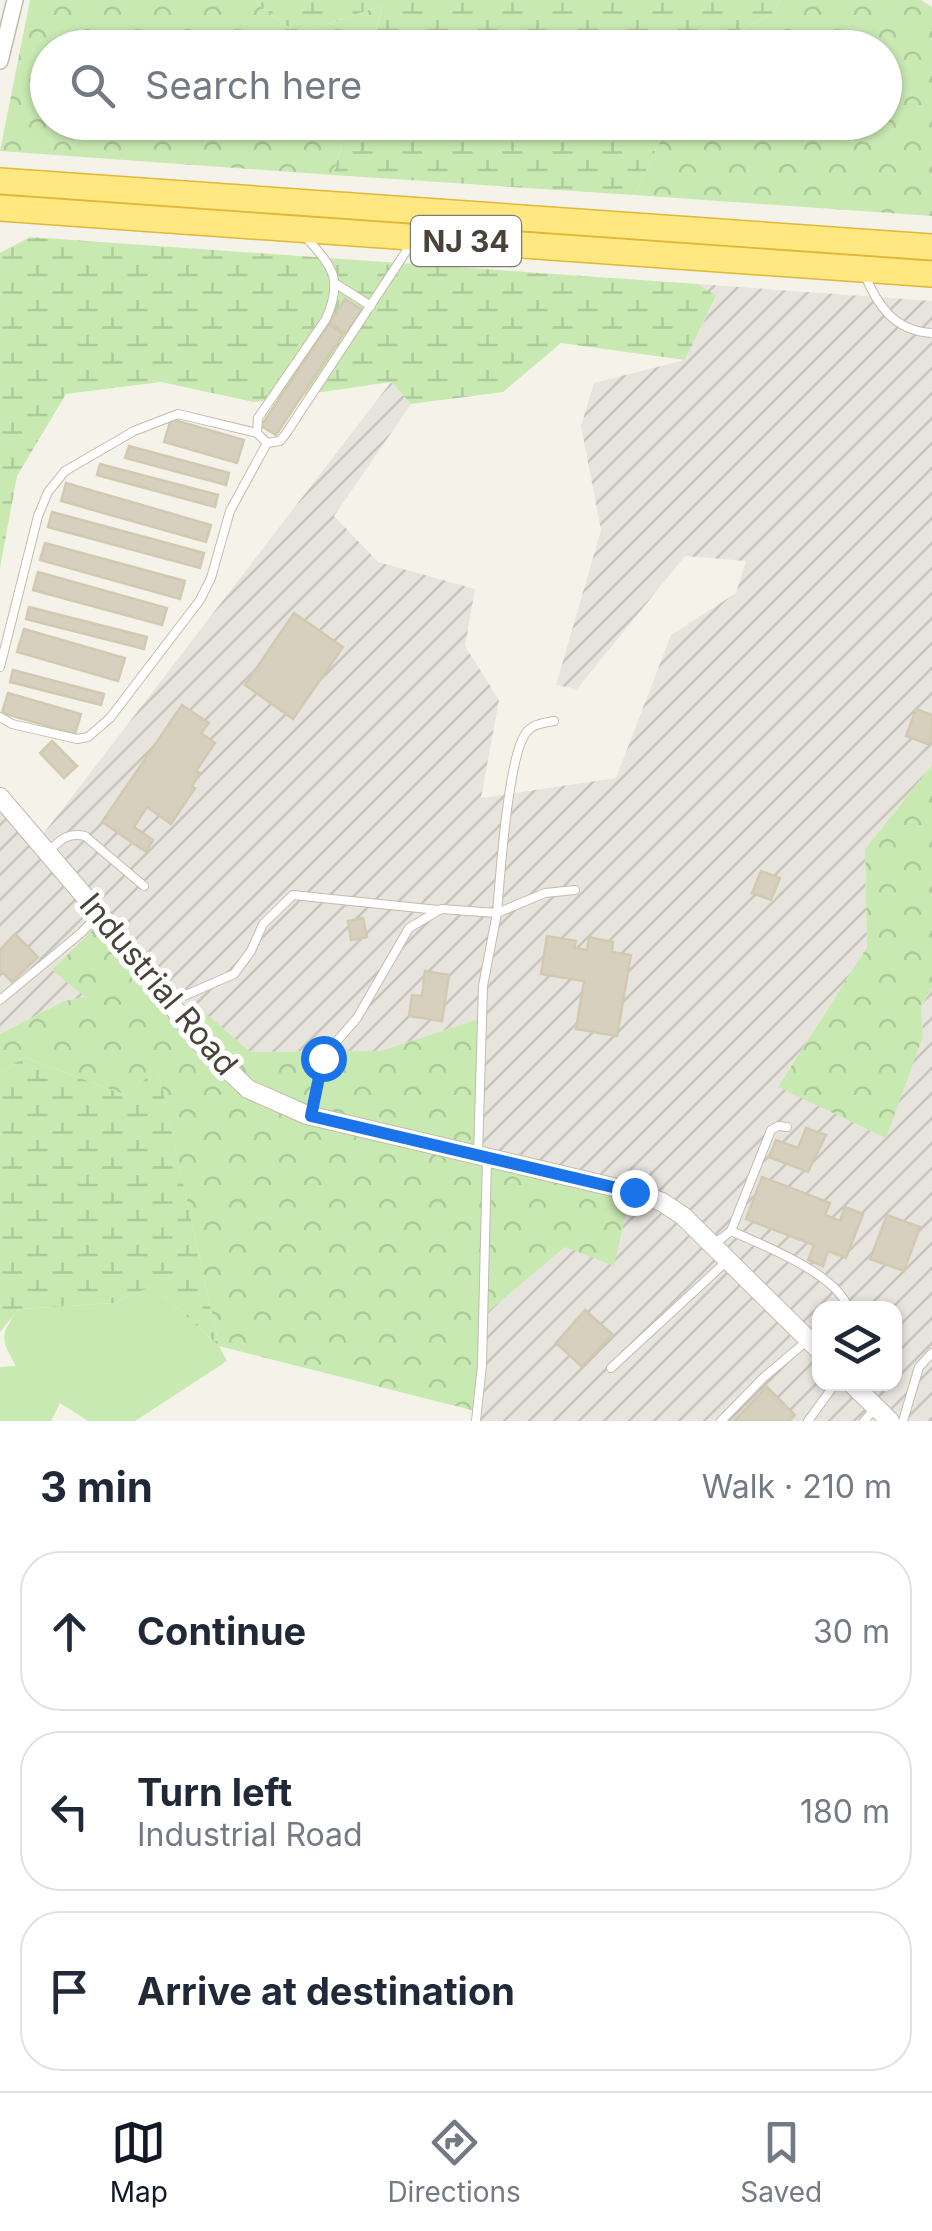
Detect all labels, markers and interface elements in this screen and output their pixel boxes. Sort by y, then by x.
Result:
search box [30,30,902,140]
icon: search [65,58,120,113]
text: Search here [145,62,362,108]
road number: NJ 34 [411,216,521,266]
street label: Industrial Road [72,885,246,1083]
route start [301,1036,347,1082]
route end [612,1170,658,1216]
map controls [812,1301,902,1391]
button: layers [812,1301,902,1391]
text: 3 min [40,1461,153,1512]
text: Walk · 210 m [702,1467,892,1506]
icon: ahead [42,1604,97,1659]
text: Continue [137,1608,306,1654]
text: 30 m [813,1612,890,1651]
text: Turn left [137,1769,292,1815]
icon: left [42,1784,97,1839]
text: 180 m [800,1792,890,1831]
text: Industrial Road [137,1815,363,1854]
icon: arrive [42,1964,97,2019]
text: Arrive at destination [137,1968,515,2014]
tab: Map [110,2115,168,2209]
tab: Directions [387,2115,521,2209]
tab: Saved [740,2115,822,2209]

